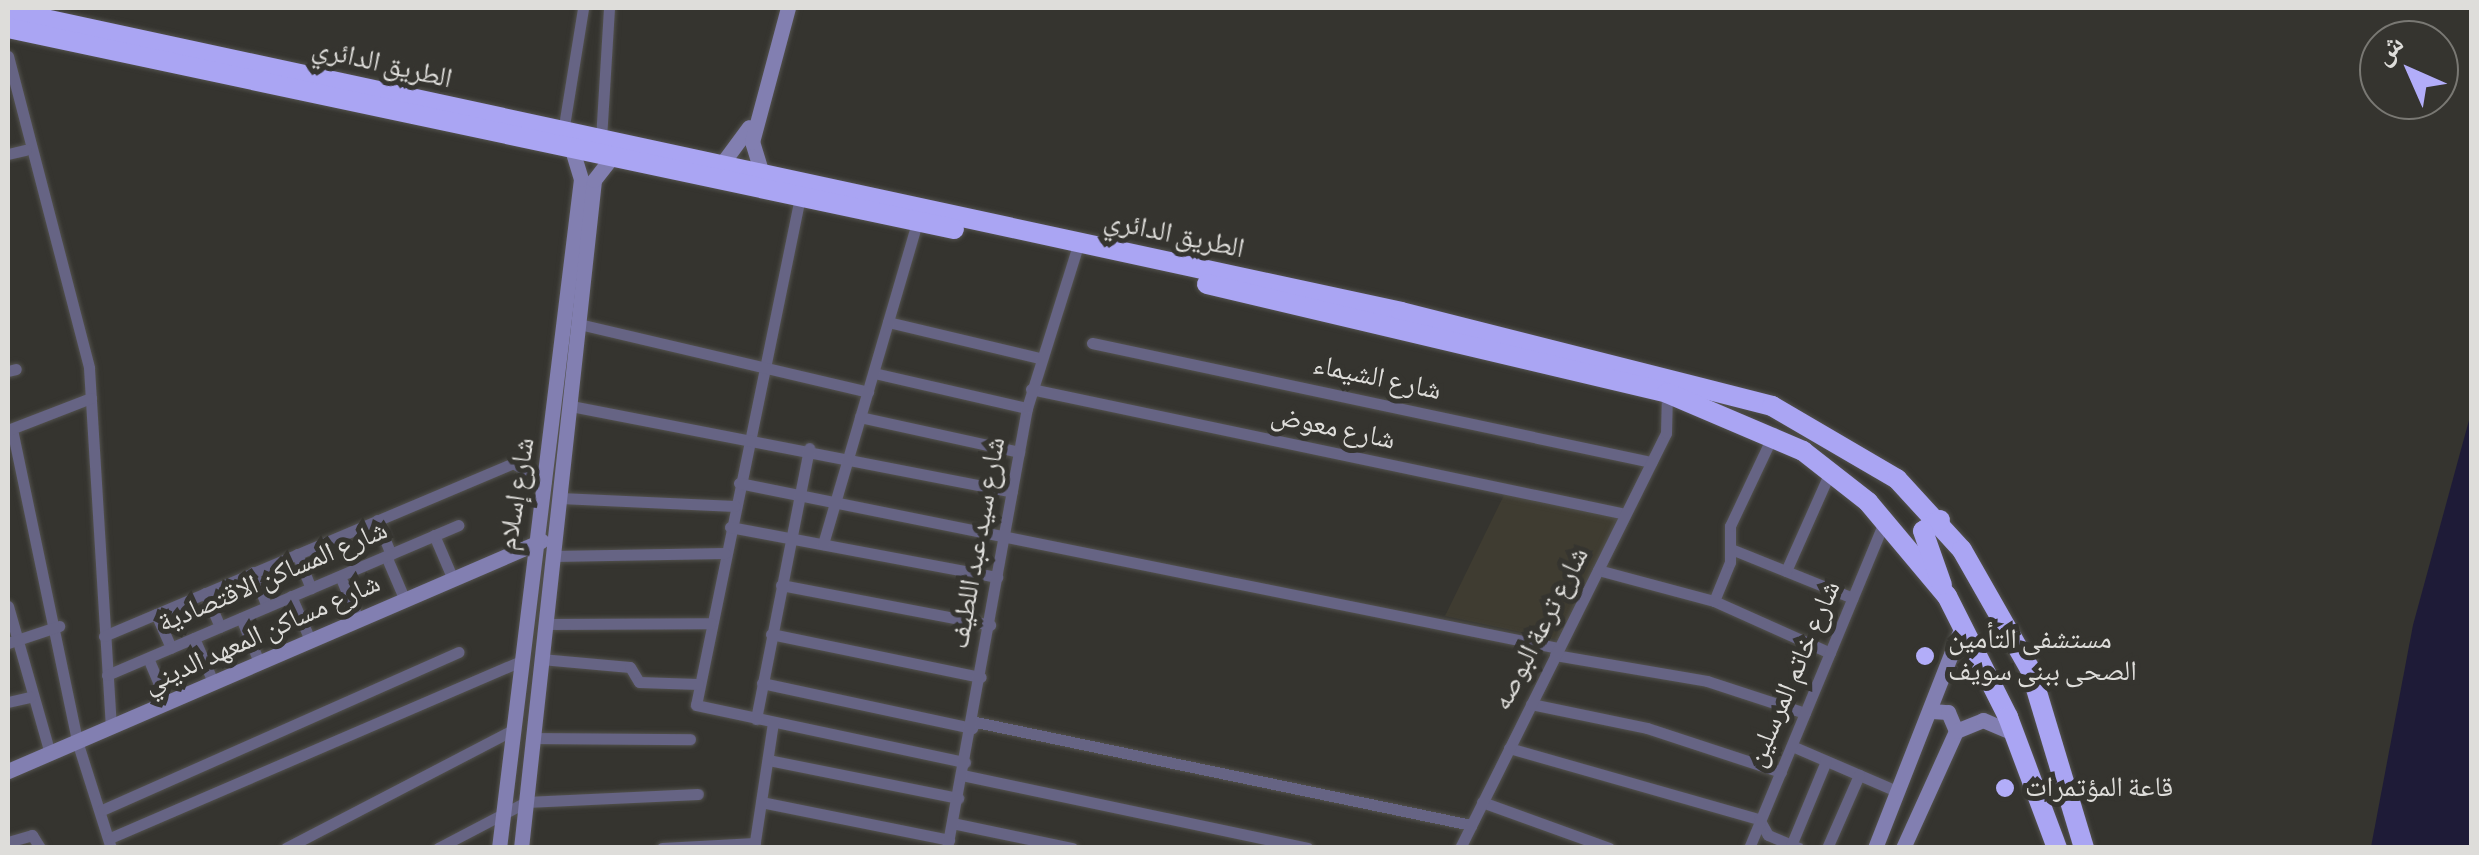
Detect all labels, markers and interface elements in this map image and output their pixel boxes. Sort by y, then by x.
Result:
north arrow [2359,20,2459,120]
text: ش [2369,30,2410,71]
street label: الطريق الدائري [309,32,455,96]
street label: الطريق الدائري [1101,204,1247,266]
street label: شارع الشيماء [1310,348,1444,408]
street label: شارع معوض [1268,398,1398,458]
street label: شارع سيد عبد اللطيف [943,434,1013,652]
street label: شارع إسلام [492,435,542,553]
street label: شارع المساكن الاقتصادية [153,513,393,641]
street label: شارع ترعة البوصه [1485,542,1597,716]
street label: شارع مساكن المعهد الديني [138,567,386,701]
street label: شارع خاتم المرسلين [1740,576,1848,772]
place label: مستشفى التأمين الصحى ببنى سويف [1948,623,2137,689]
marker: مستشفى التأمين الصحى ببنى سويف [1912,643,1938,669]
place label: قاعة المؤتمرات [2025,771,2173,805]
marker: قاعة المؤتمرات [1994,777,2016,799]

